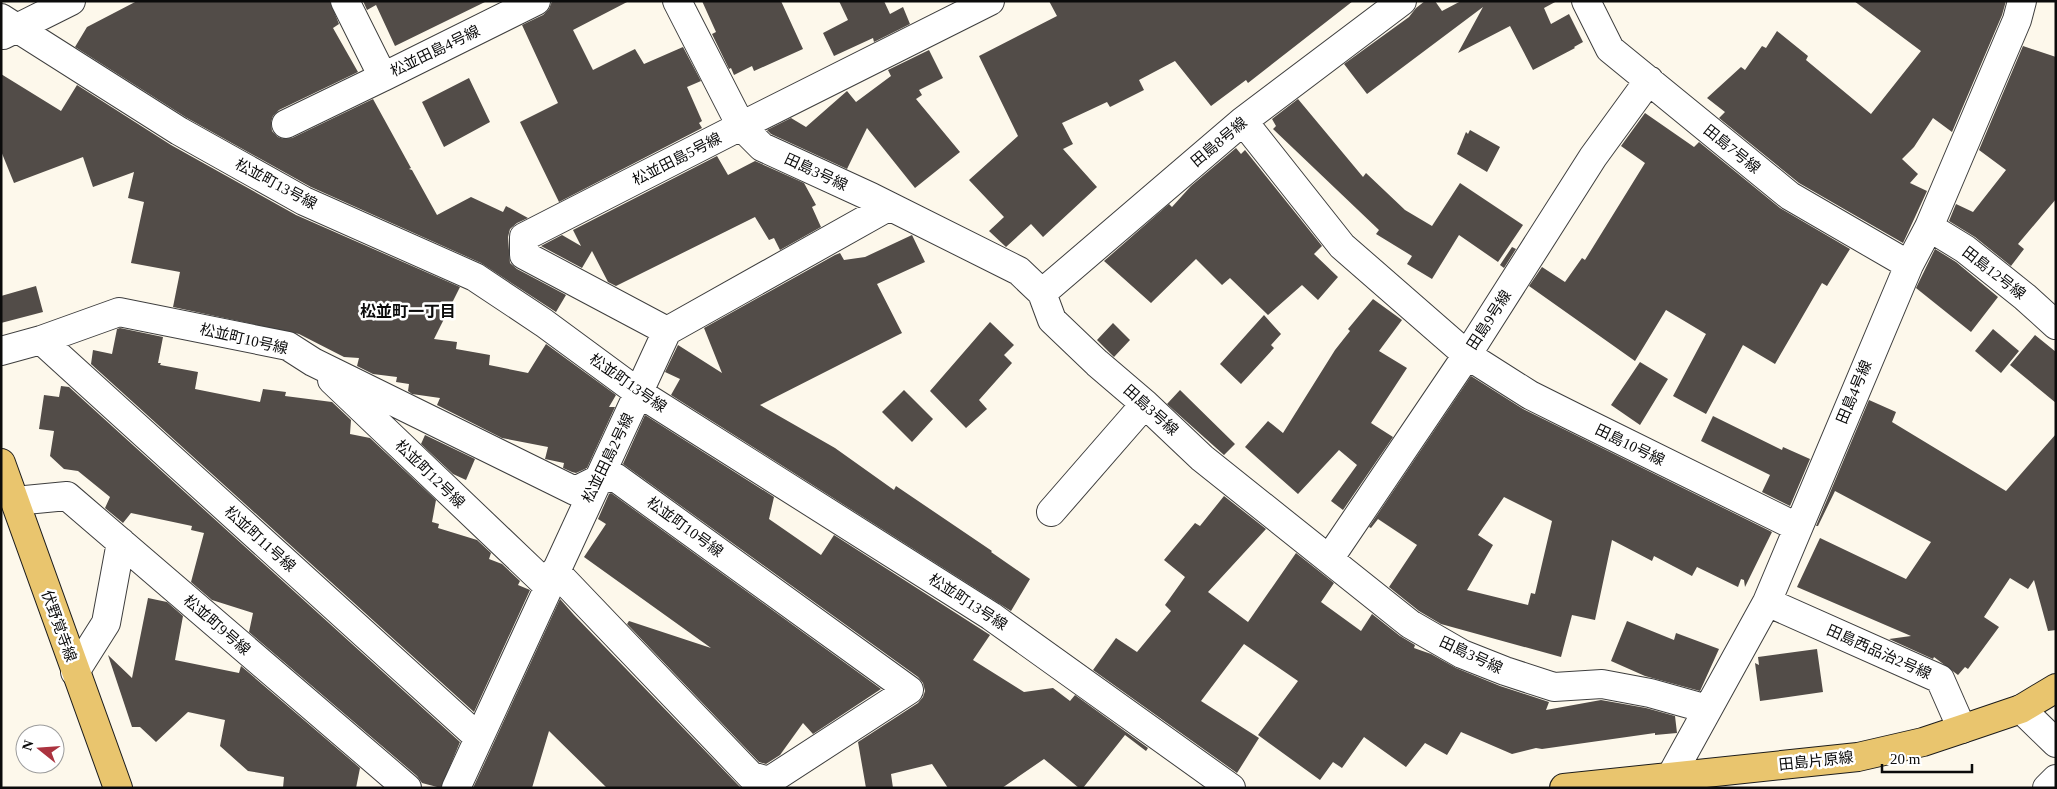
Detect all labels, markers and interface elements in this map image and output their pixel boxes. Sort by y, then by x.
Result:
street label: 松並田島4号線 [388,22,482,80]
street label: 田島8号線 [1188,114,1250,170]
street label: 田島7号線 [1701,122,1763,176]
street label: 松並田島5号線 [630,130,724,188]
street label: 田島3号線 [782,150,850,194]
street label: 松並町13号線 [233,156,319,212]
street label: 田島12号線 [1960,244,2028,302]
street label: 田島9号線 [1464,287,1514,353]
district label: 松並町一丁目 [360,303,456,320]
street label: 松並町10号線 [198,321,290,357]
street label: 松並町13号線 [587,351,669,415]
street label: 田島4号線 [1833,358,1875,426]
street label: 田島3号線 [1121,381,1181,439]
street label: 松並田島2号線 [579,411,637,505]
street label: 田島10号線 [1593,421,1667,469]
street label: 松並町12号線 [392,437,468,511]
street label: 松並町10号線 [644,494,726,560]
street label: 松並町11号線 [221,503,299,575]
street label: 松並町13号線 [926,571,1010,633]
street label: 伏野覚寺線 [39,588,79,664]
street label: 松並町9号線 [181,592,253,658]
street label: 田島西品治2号線 [1824,622,1934,682]
street label: 田島3号線 [1437,633,1505,677]
north arrow [15,724,65,774]
text: N [19,738,37,752]
scale bar [1882,742,1972,774]
street label: 田島片原線 [1778,749,1854,773]
text: 20 m [1890,751,1921,767]

